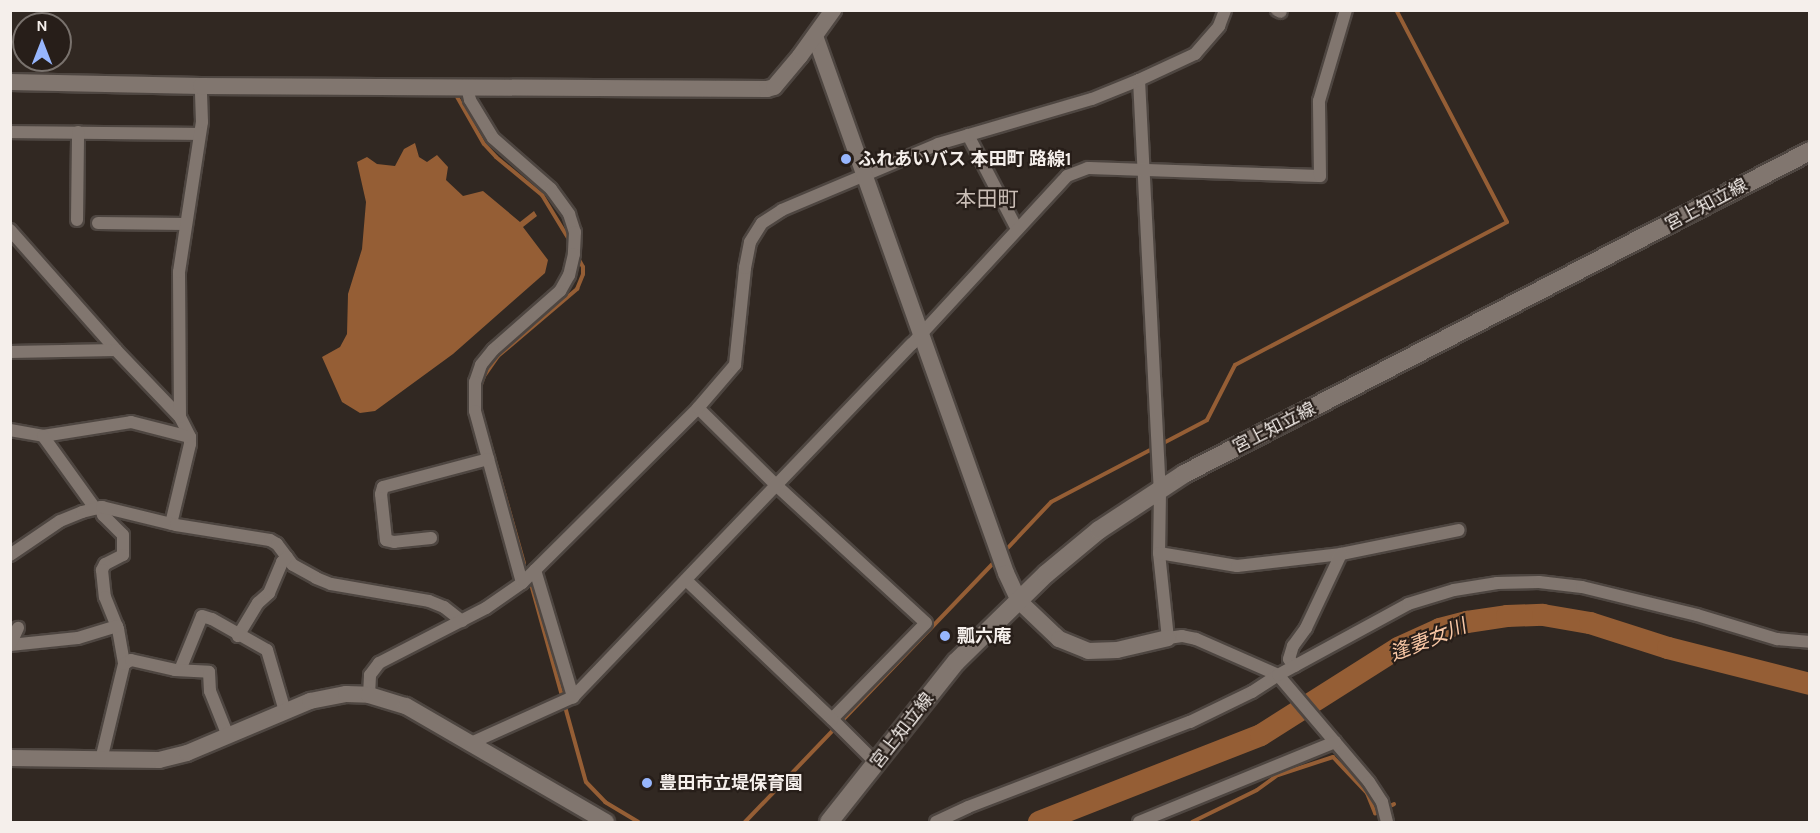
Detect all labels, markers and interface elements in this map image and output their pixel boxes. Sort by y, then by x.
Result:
north arrow [12,12,72,72]
text: N [36,16,48,35]
place label: ふれあいバス 本田町 路線1 [858,148,1072,170]
marker: ふれあいバス 本田町 路線1 [839,152,853,166]
street label: 宮上知立線 [1661,174,1751,236]
district label: 本田町 [956,186,1018,212]
street label: 宮上知立線 [1229,398,1319,458]
water label: 逢妻女川 [1386,614,1470,666]
place label: 瓢六庵 [957,625,1011,647]
marker: 瓢六庵 [938,629,952,643]
street label: 宮上知立線 [866,689,938,773]
place label: 豊田市立堤保育園 [659,772,803,794]
marker: 豊田市立堤保育園 [640,776,654,790]

